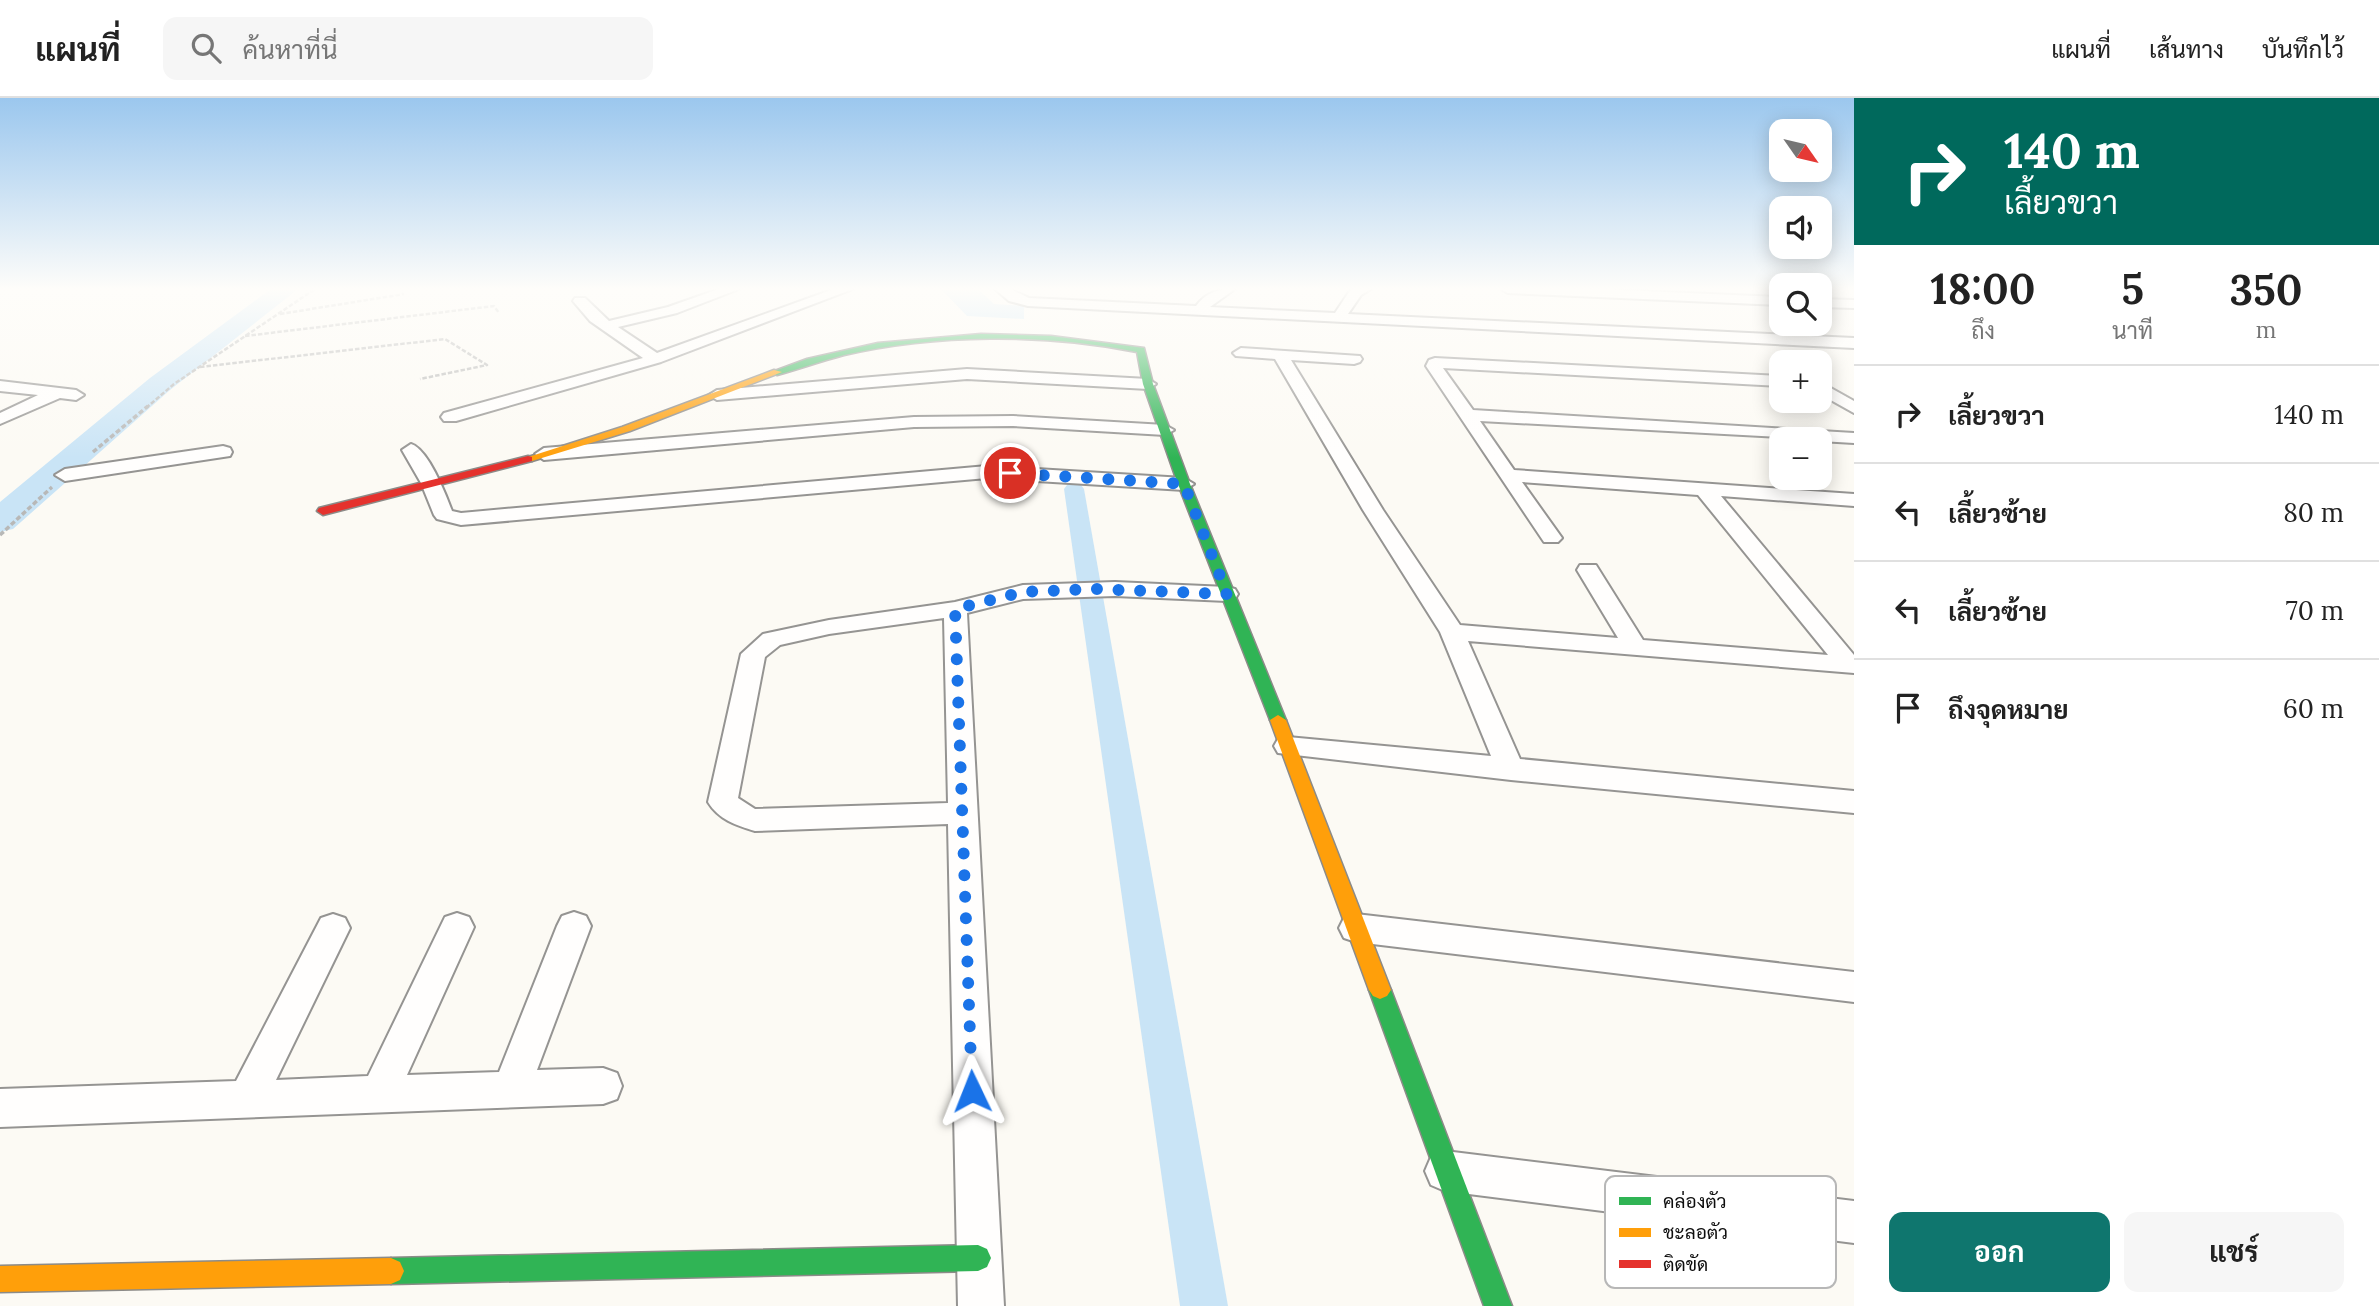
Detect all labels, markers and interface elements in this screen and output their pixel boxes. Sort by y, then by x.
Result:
search box [163,17,653,80]
text: แผนที่ [35,28,121,70]
icon: search [187,29,225,67]
text: ค้นหาที่นี่ [243,33,338,66]
text: แผนที่ [2051,34,2111,65]
text: เส้นทาง [2149,34,2224,65]
text: บันทึกไว้ [2262,34,2344,65]
north arrow [1769,119,1832,182]
map controls [1769,119,1832,490]
text: 140 m [2004,119,2140,181]
icon: right [1889,126,1980,217]
text: เลี้ยวขวา [2004,182,2118,223]
button: sound [1769,196,1832,259]
text: 18:00 [1931,262,2036,316]
text: 5 [2121,262,2144,316]
text: 350 [2230,263,2302,317]
button: search [1769,273,1832,336]
text: m [2256,315,2276,344]
text: ถึง [1971,316,1995,345]
text: นาที [2112,316,2153,345]
button: + [1769,350,1832,413]
icon: right [1889,395,1927,433]
text: 140 m [2274,398,2344,431]
text: เลี้ยวขวา [1948,399,2045,432]
button: − [1769,427,1832,490]
pin [980,443,1040,503]
icon: arrive [991,454,1029,492]
icon: left [1889,493,1927,531]
text: 80 m [2283,496,2344,529]
text: เลี้ยวซ้าย [1948,497,2047,530]
icon: left [1889,591,1927,629]
text: 70 m [2286,594,2344,627]
text: เลี้ยวซ้าย [1948,595,2047,628]
icon: arrive [1889,689,1927,727]
text: 60 m [2283,692,2344,725]
text: ถึงจุดหมาย [1948,693,2069,726]
position arrow [935,1054,1009,1128]
legend [1605,1176,1836,1288]
text: คล่องตัว [1663,1189,1727,1213]
button: ออก [1889,1212,2110,1292]
button: แชร์ [2124,1212,2344,1292]
text: ชะลอตัว [1663,1220,1728,1244]
text: ติดขัด [1663,1252,1708,1276]

